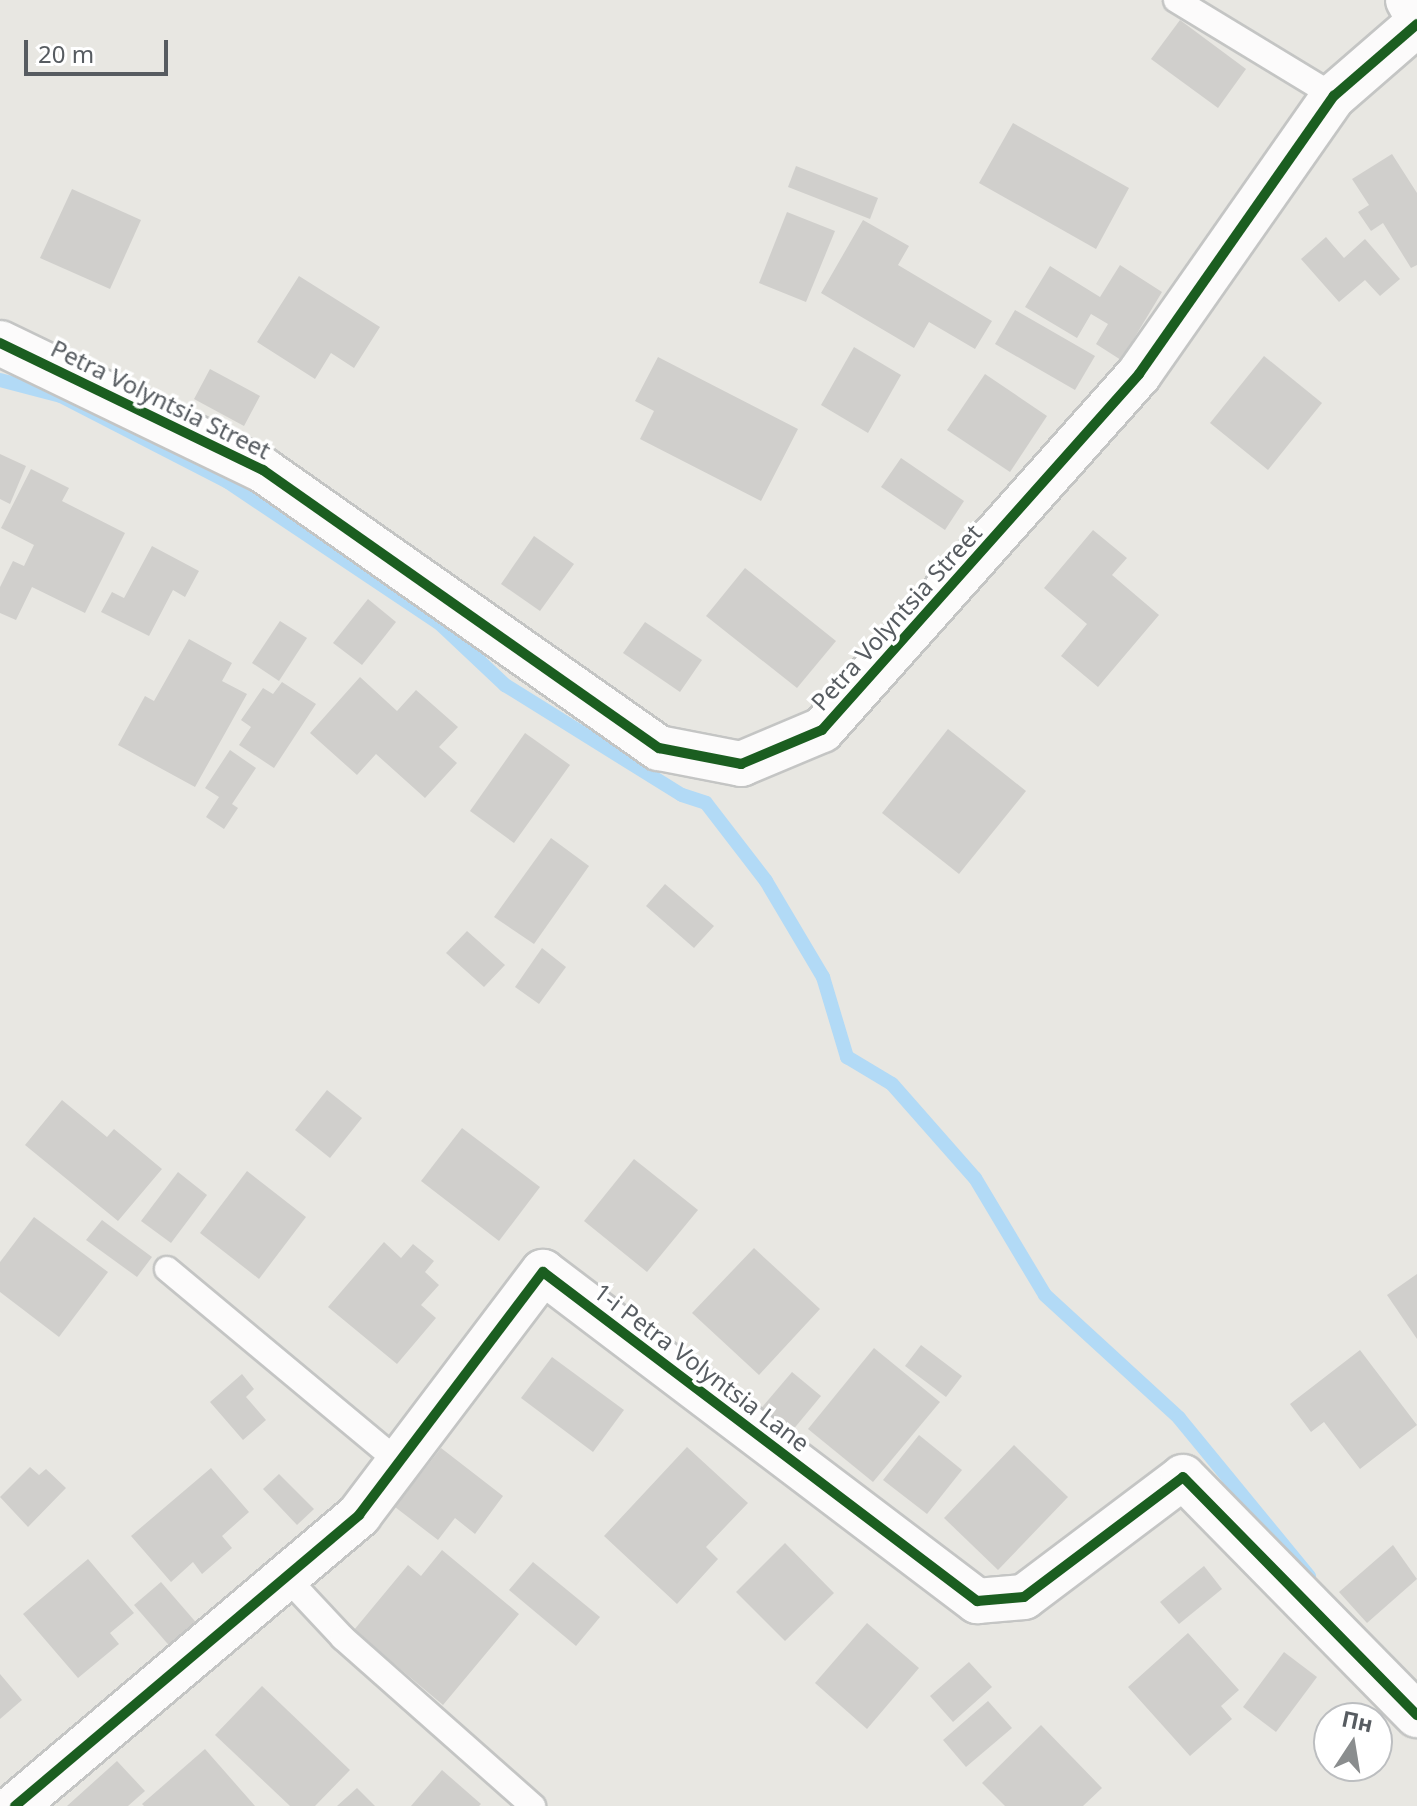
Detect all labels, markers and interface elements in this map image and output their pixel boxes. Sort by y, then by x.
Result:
scale bar [28,24,172,74]
text: 20 m [38,37,94,70]
street label: Petra Volyntsia Street [47,333,275,465]
street label: Petra Volyntsia Street [805,518,987,716]
street label: 1-i Petra Volyntsia Lane [589,1277,815,1457]
north arrow [1313,1702,1393,1782]
text: Пн [1339,1703,1376,1738]

